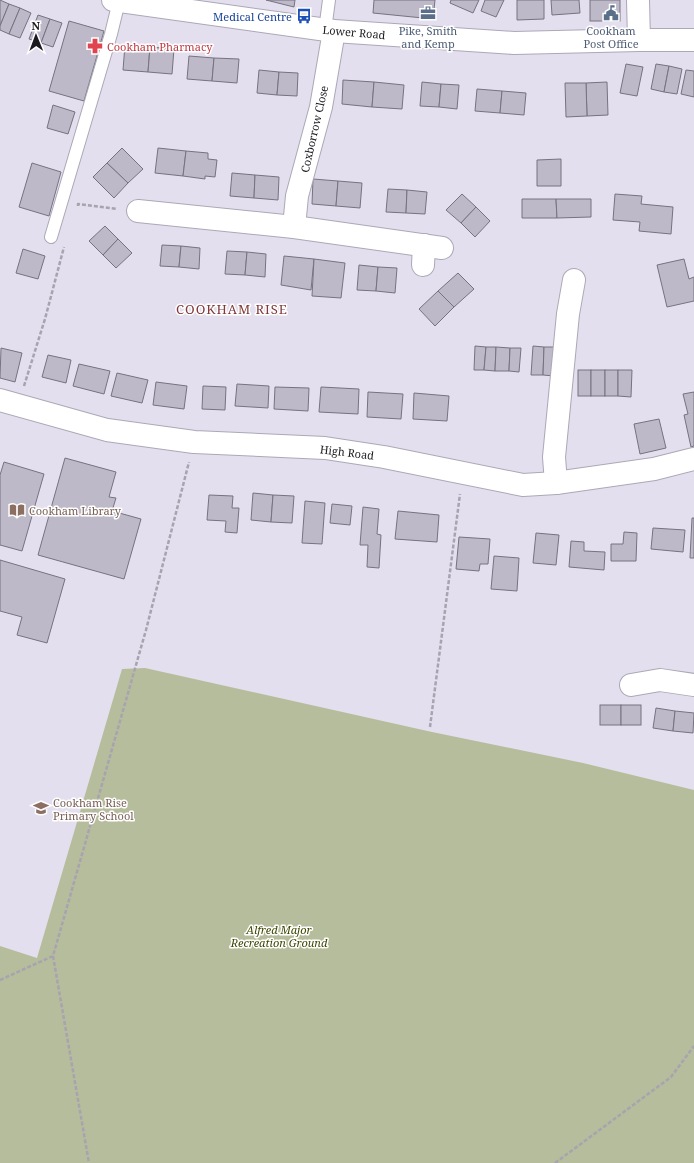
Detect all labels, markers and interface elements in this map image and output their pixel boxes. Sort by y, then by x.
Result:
office icon: Pike, Smith and Kemp [419,4,437,22]
public building icon: Cookham Post Office [602,4,620,22]
bus stop icon: Medical Centre [295,7,313,25]
place label: Medical Centre [213,9,292,24]
north arrow [16,16,56,56]
text: N [31,18,41,33]
street label: Lower Road [322,22,386,42]
place label: Pike, Smith and Kemp [399,23,457,51]
place label: Cookham Post Office [583,23,639,51]
pharmacy icon: Cookham Pharmacy [86,37,104,55]
place label: Cookham Pharmacy [107,39,213,54]
street label: Coxborrow Close [297,84,331,174]
district label: COOKHAM RISE [176,300,288,318]
street label: High Road [319,441,375,463]
library icon: Cookham Library [8,501,26,519]
place label: Cookham Library [29,503,122,518]
place label: Cookham Rise Primary School [53,795,134,823]
school or university icon: Cookham Rise Primary School [32,799,50,817]
park label: Alfred Major Recreation Ground [230,922,328,950]

